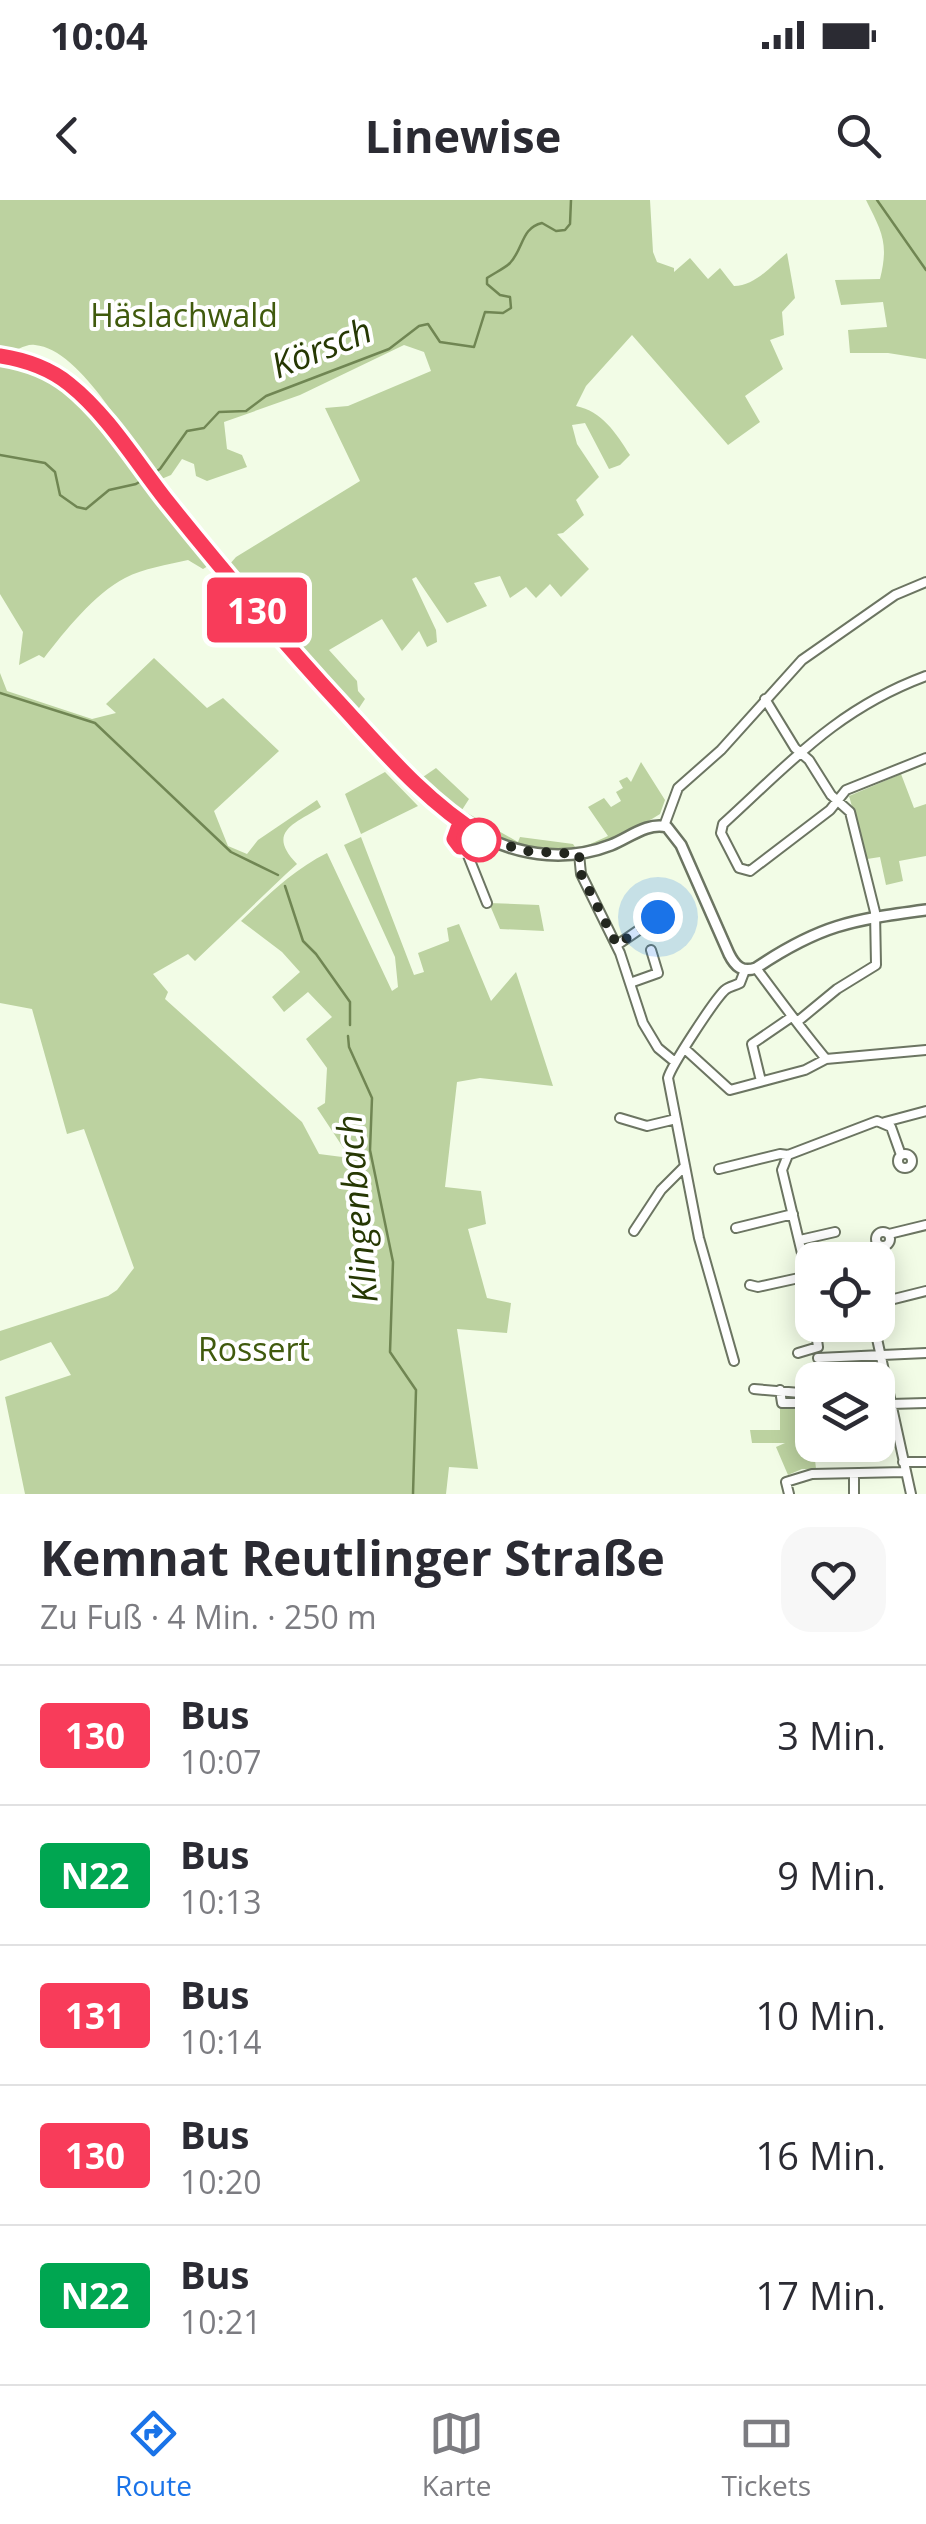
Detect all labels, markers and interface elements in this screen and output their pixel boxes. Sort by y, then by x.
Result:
text: 10:04 [50,9,148,61]
text: Linewise [365,105,561,166]
icon: back [40,108,95,163]
icon: search [831,108,886,163]
park label: Häslachwald [90,293,278,336]
water label: Körsch [264,306,378,388]
line badge: 130 [200,578,314,642]
text: 130 [227,587,287,634]
unlabelled marker [458,819,500,861]
your location [633,892,683,942]
water label: Klingenbach [324,1113,388,1305]
map controls [795,1242,895,1462]
button: locate [795,1242,895,1342]
park label: Rossert [198,1327,310,1370]
button: layers [795,1362,895,1462]
text: Kemnat Reutlinger Straße [40,1525,665,1590]
button: heart [781,1527,886,1632]
text: Zu Fuß · 4 Min. · 250 m [40,1595,377,1638]
text: Bus [180,1688,249,1740]
text: 3 Min. [777,1709,886,1761]
text: 130 [65,1712,125,1759]
text: 10:07 [180,1740,262,1783]
text: Bus [180,1828,249,1880]
text: 9 Min. [777,1849,886,1901]
text: N22 [61,1852,129,1899]
text: 10:13 [180,1880,262,1923]
text: Bus [180,1968,249,2020]
text: 10 Min. [756,1989,886,2041]
text: 131 [65,1992,125,2039]
text: 10:14 [180,2020,262,2063]
text: Bus [180,2108,249,2160]
text: 16 Min. [756,2129,886,2181]
text: 130 [65,2132,125,2179]
text: 10:20 [180,2160,262,2203]
text: Bus [180,2248,249,2300]
text: 17 Min. [756,2269,886,2321]
text: N22 [61,2272,129,2319]
text: 10:21 [180,2300,262,2343]
tab: Route [115,2406,192,2504]
tab: Karte [422,2406,492,2504]
tab: Tickets [721,2406,811,2504]

